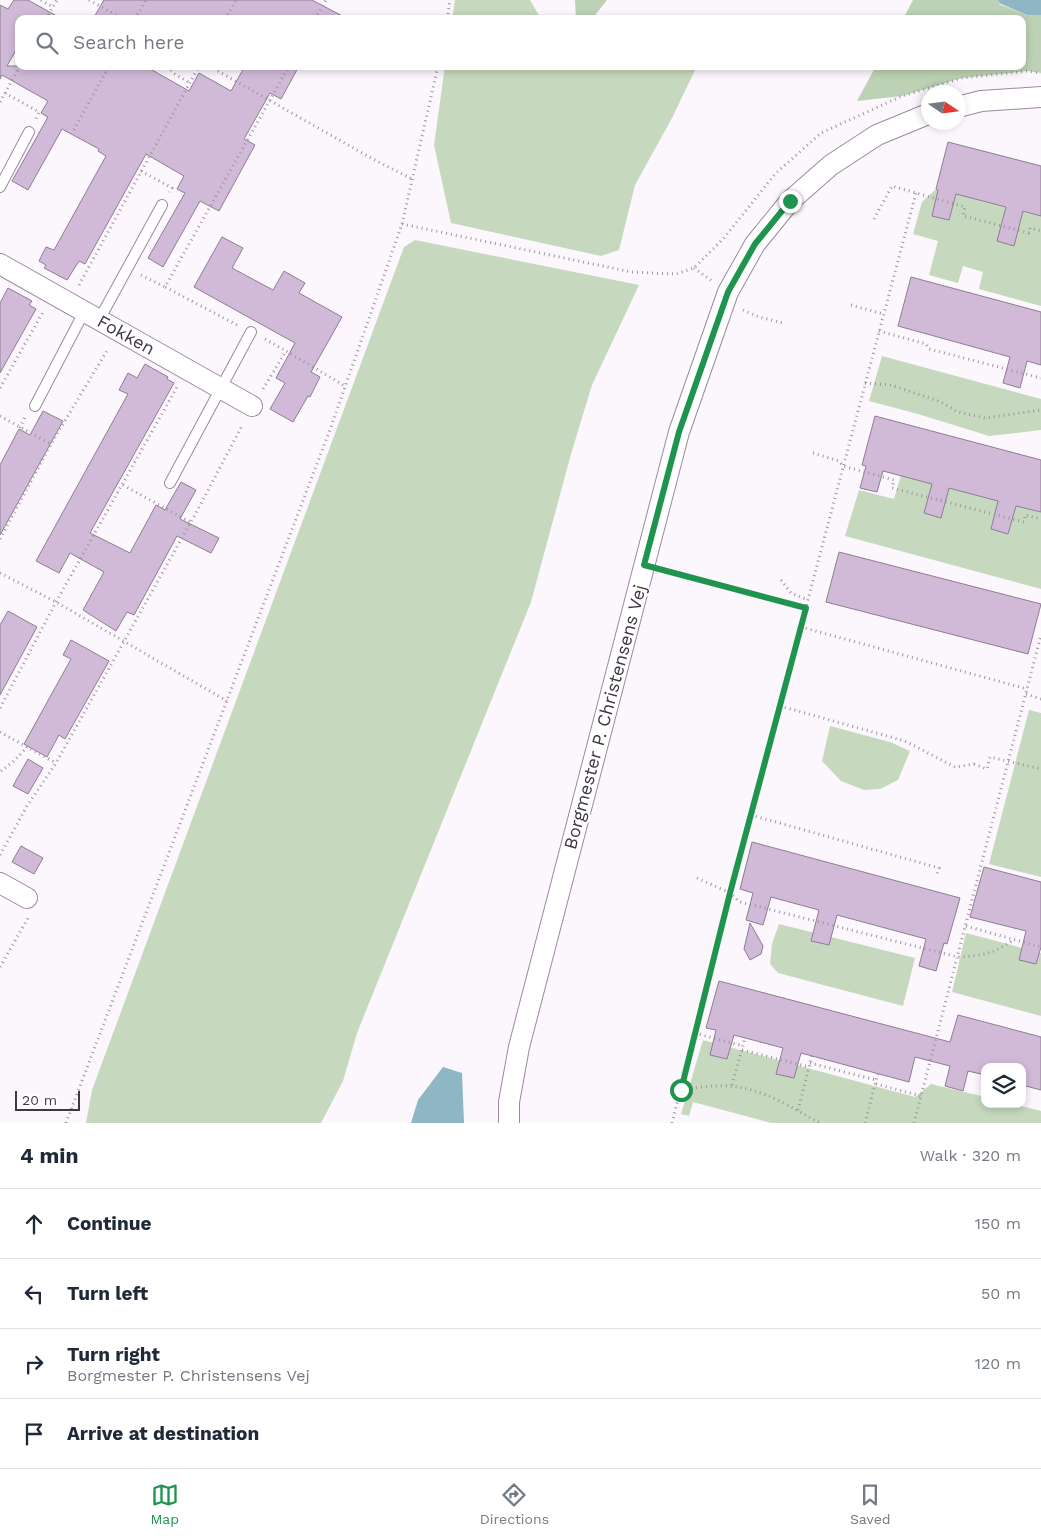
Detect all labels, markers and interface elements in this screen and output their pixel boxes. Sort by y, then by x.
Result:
search box [15,15,1026,70]
icon: search [33,29,61,57]
text: Search here [73,31,184,54]
north arrow [921,85,966,130]
route end [779,190,802,213]
street label: Fokken [94,310,159,359]
street label: Borgmester P. Christensens Vej [559,582,650,851]
map controls [981,1063,1026,1108]
button: layers [981,1063,1026,1108]
route start [670,1079,693,1102]
scale bar [15,1088,80,1111]
text: 20 m [22,1092,57,1108]
text: 4 min [20,1143,78,1168]
text: Walk · 320 m [920,1146,1021,1165]
icon: ahead [20,1210,48,1238]
text: Continue [67,1212,151,1235]
text: 150 m [975,1214,1021,1233]
icon: left [20,1280,48,1308]
text: Turn left [67,1282,148,1305]
text: 50 m [981,1284,1021,1303]
text: Turn right [67,1343,160,1366]
icon: right [20,1350,48,1378]
text: 120 m [975,1354,1021,1373]
text: Borgmester P. Christensens Vej [67,1366,310,1385]
icon: arrive [20,1420,48,1448]
text: Arrive at destination [67,1422,259,1445]
tab: Map [150,1481,179,1527]
tab: Directions [480,1481,549,1527]
tab: Saved [850,1481,891,1527]

